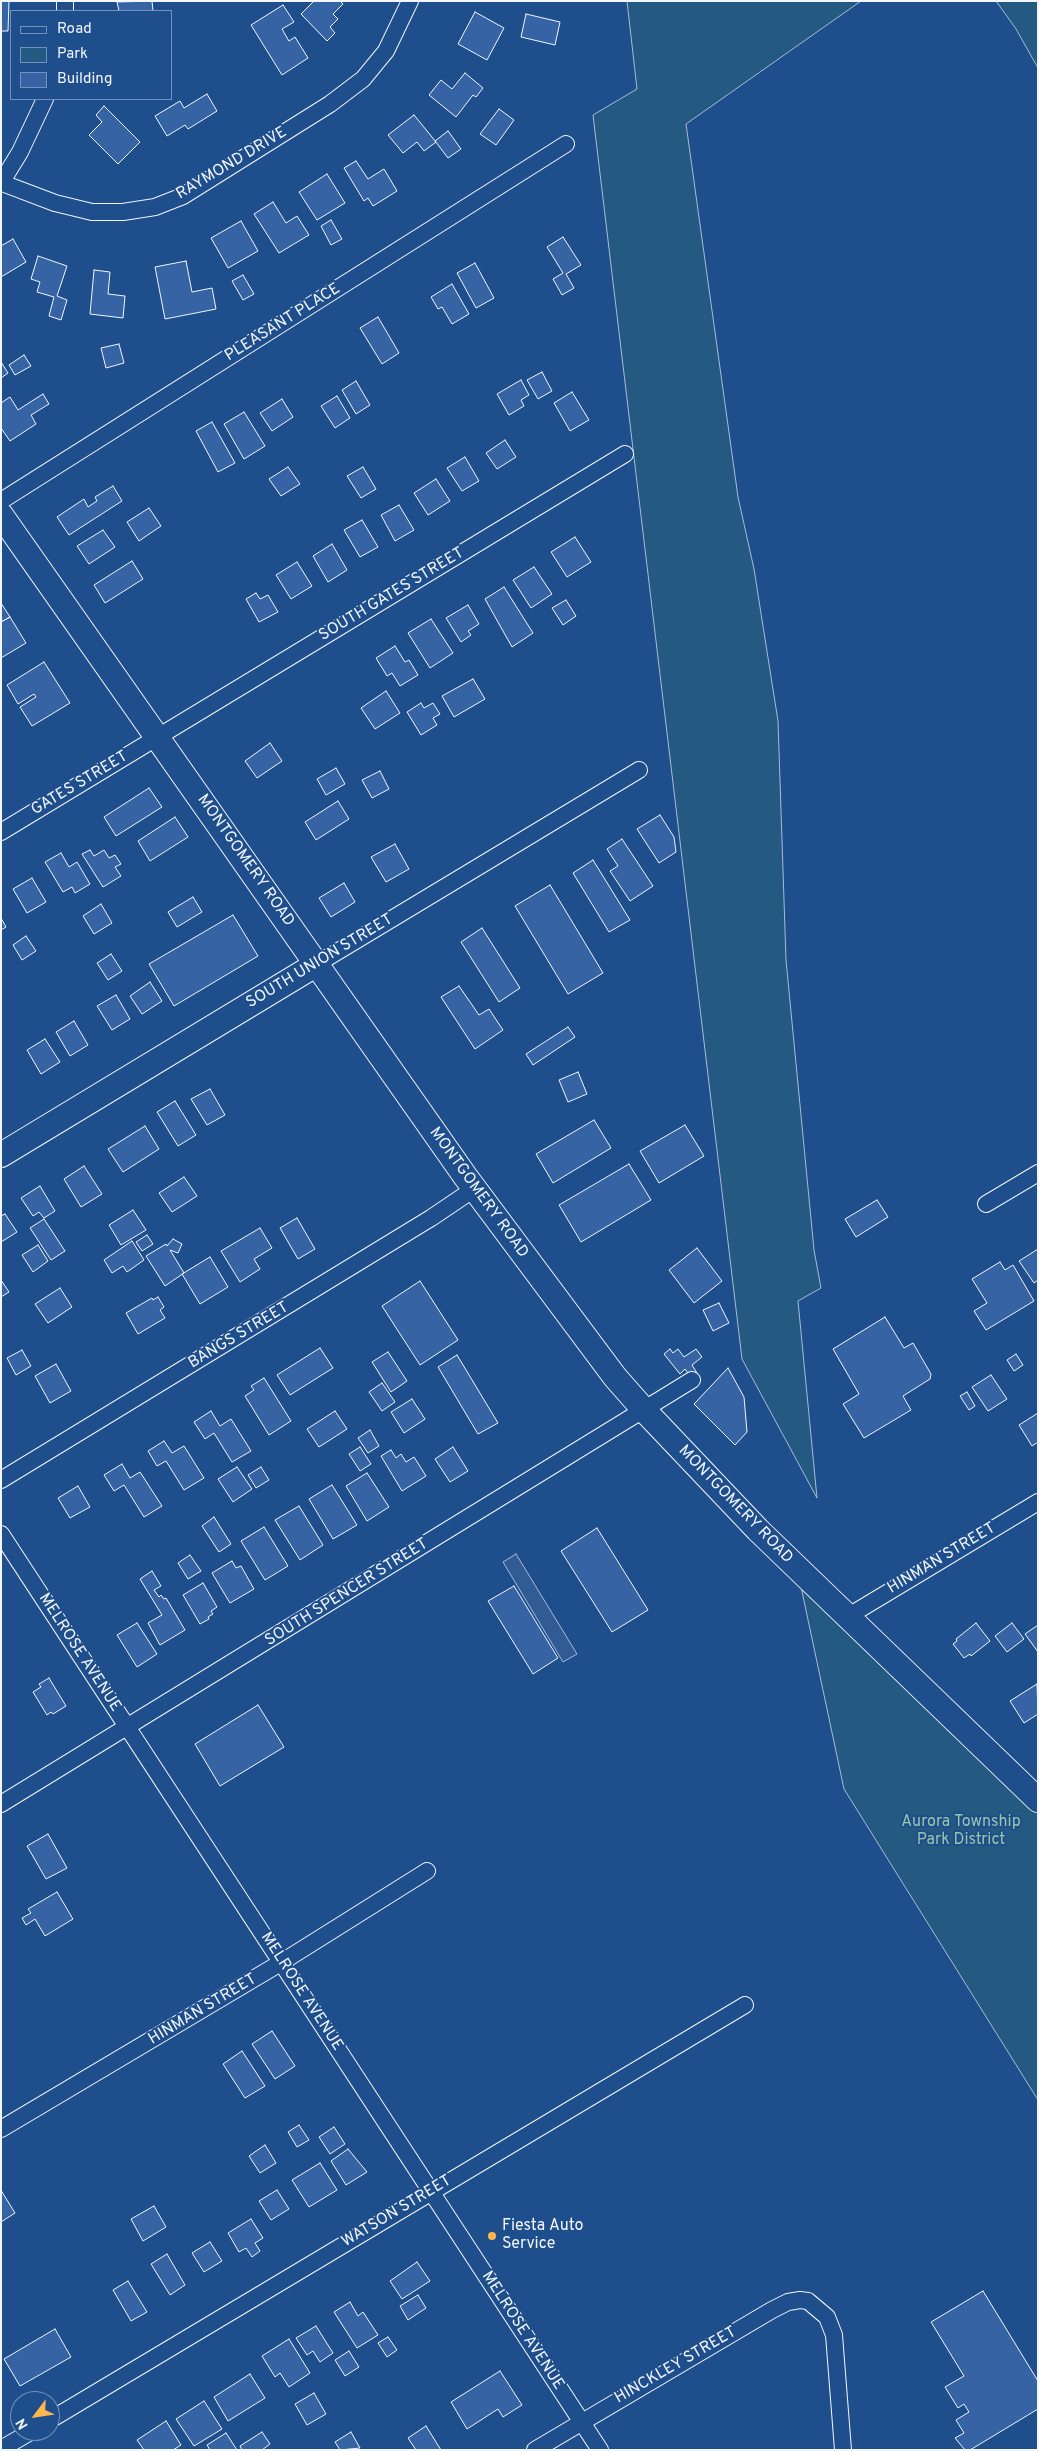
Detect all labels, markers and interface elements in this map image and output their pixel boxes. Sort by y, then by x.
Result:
legend [10,10,172,100]
text: Road [57,20,92,39]
text: Park [57,45,88,64]
text: Building [57,70,112,89]
street label: RAYMOND DRIVE [173,123,291,205]
street label: PLEASANT PLACE [222,280,344,366]
street label: SOUTH GATES STREET [316,544,468,646]
street label: GATES STREET [28,748,132,820]
street label: MONTGOMERY ROAD [192,791,298,931]
street label: SOUTH UNION STREET [243,911,397,1013]
street label: MONTGOMERY ROAD [424,1124,532,1262]
street label: BANGS STREET [185,1299,293,1373]
street label: MONTGOMERY ROAD [674,1442,796,1568]
street label: HINMAN STREET [885,1519,999,1599]
street label: SOUTH SPENCER STREET [262,1535,432,1651]
street label: MELROSE AVENUE [34,1590,124,1716]
park label: Aurora Township Park District [901,1813,1021,1851]
street label: MELROSE AVENUE [256,1929,346,2055]
street label: HINMAN STREET [146,1970,260,2050]
street label: WATSON STREET [339,2172,455,2252]
place label: Fiesta Auto Service [502,2217,584,2255]
marker: Fiesta Auto Service [486,2230,498,2242]
street label: MELROSE AVENUE [477,2268,567,2394]
street label: HINCKLEY STREET [612,2323,740,2409]
north arrow [10,2391,60,2441]
text: N [13,2415,32,2432]

